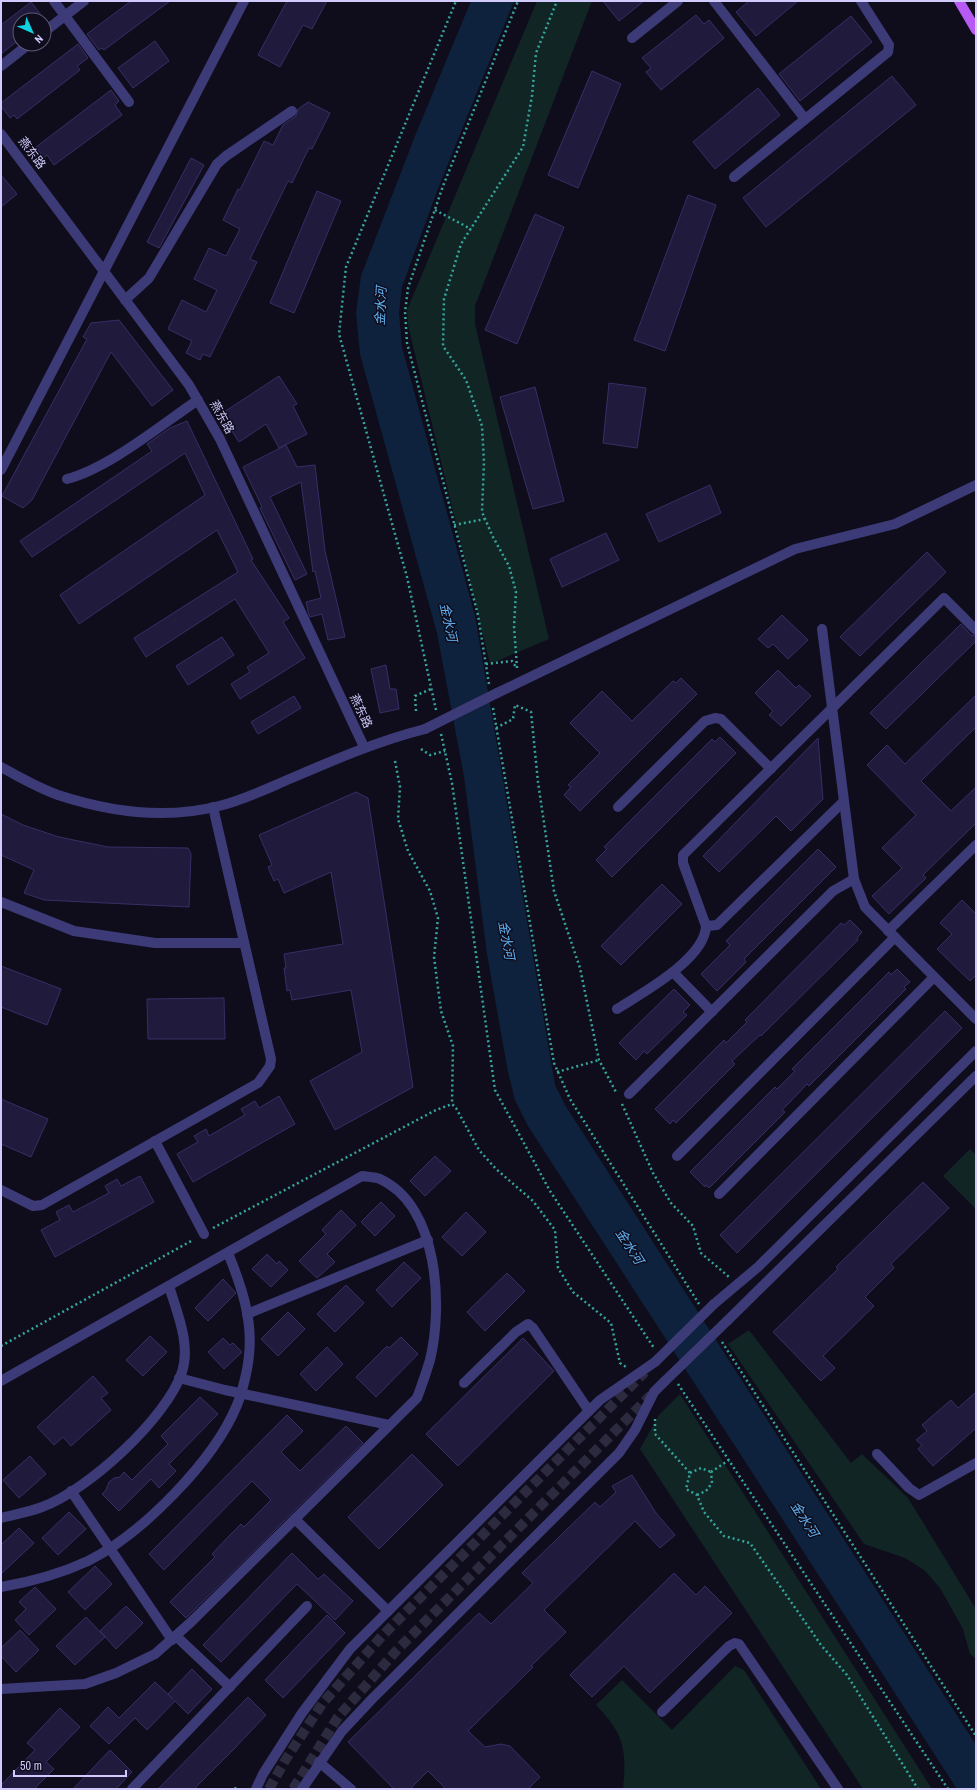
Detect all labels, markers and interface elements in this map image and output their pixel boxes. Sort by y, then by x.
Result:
north arrow [12,12,52,52]
text: N [32,32,46,46]
street label: 燕东路 [15,134,49,172]
water label: 金水河 [371,283,390,326]
street label: 燕东路 [206,397,238,437]
water label: 金水河 [436,601,462,646]
street label: 燕东路 [346,691,376,731]
water label: 金水河 [495,919,519,964]
water label: 金水河 [612,1225,649,1270]
water label: 金水河 [787,1498,824,1543]
scale bar [14,1752,126,1778]
text: 50 m [20,1758,42,1774]

